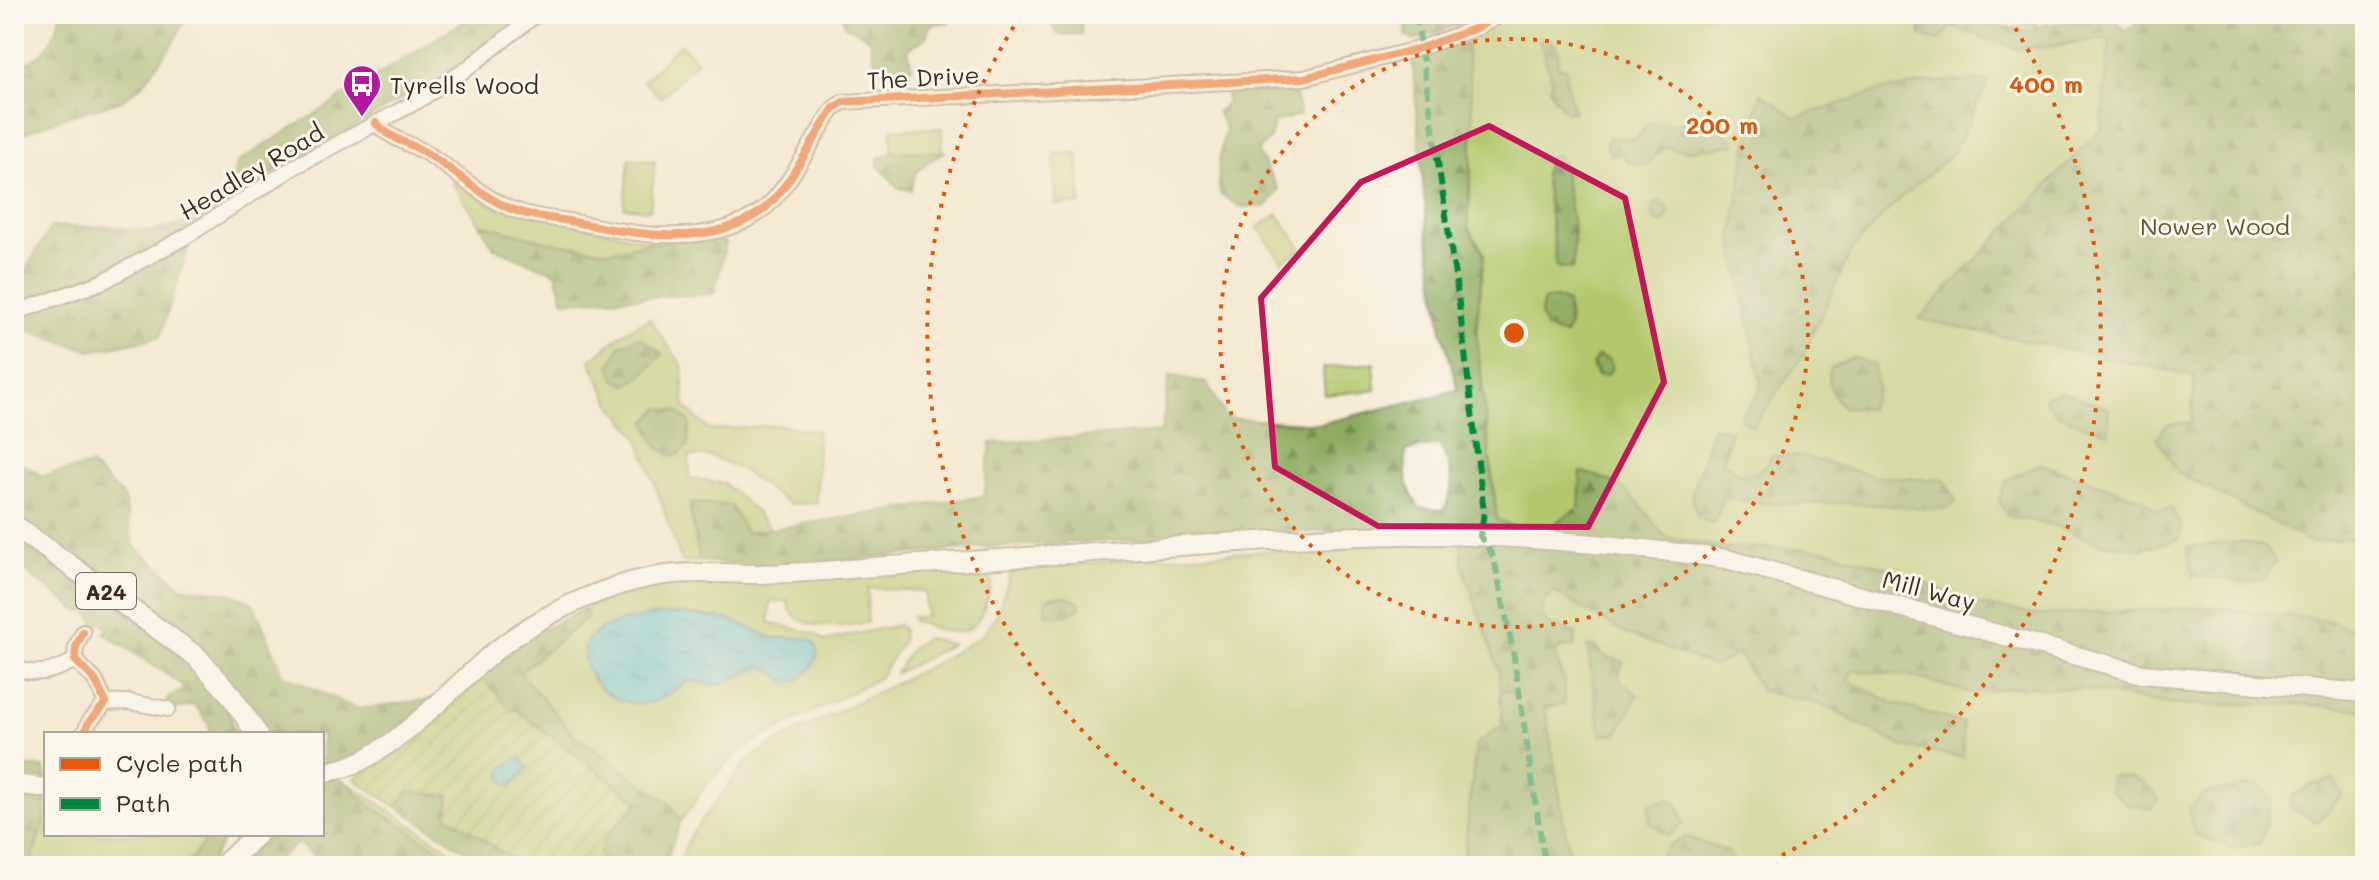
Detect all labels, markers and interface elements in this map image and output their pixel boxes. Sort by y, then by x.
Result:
street label: The Drive [866,59,980,95]
bus stop icon: Tyrells Wood [341,63,383,118]
text: 400 m [2009,68,2083,99]
place label: Tyrells Wood [390,69,539,100]
text: 200 m [1686,109,1758,140]
street label: Headley Road [173,116,329,226]
park label: Nower Wood [2140,210,2290,241]
centre of rings [1500,319,1528,347]
street label: Mill Way [1879,563,1979,617]
road number: A24 [76,573,136,609]
legend [44,732,324,836]
text: Cycle path [116,747,242,778]
text: Path [116,787,170,818]

